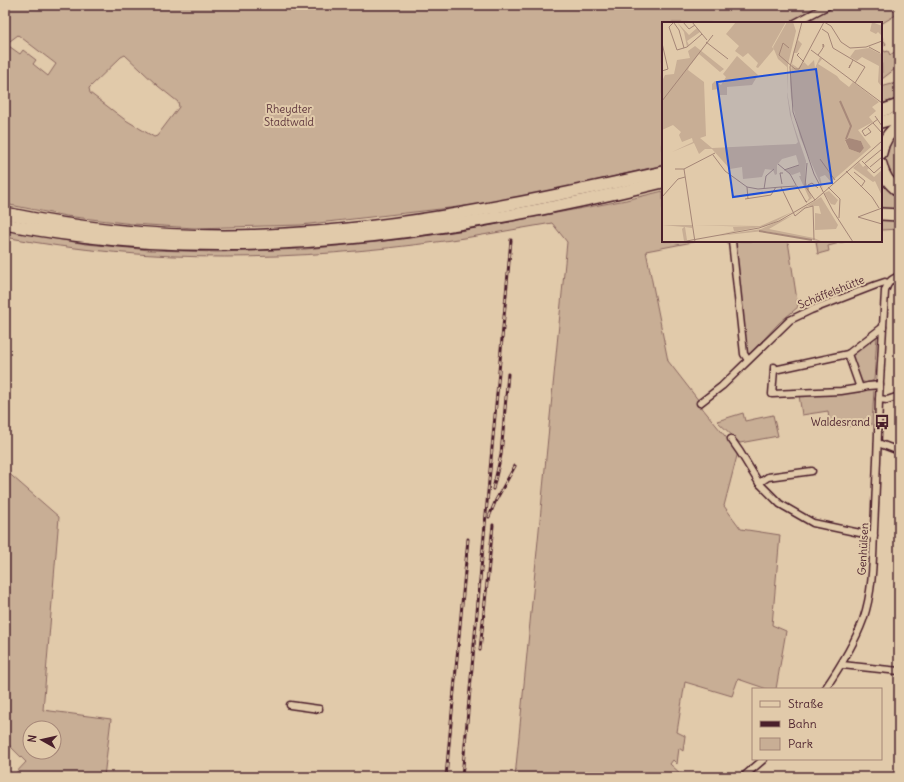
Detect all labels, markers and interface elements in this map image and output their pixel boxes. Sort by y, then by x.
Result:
inset map [662,22,882,242]
park label: Rheydter Stadtwald [264,102,314,129]
street label: Schäffelshütte [796,272,866,312]
bus stop icon: Waldesrand [873,413,891,431]
place label: Waldesrand [811,415,871,429]
street label: Genhülsen [855,522,871,576]
legend [752,688,882,760]
text: Straße [788,696,823,711]
text: Bahn [788,716,817,731]
north arrow [22,720,62,760]
text: N [25,734,40,743]
text: Park [788,736,813,751]

